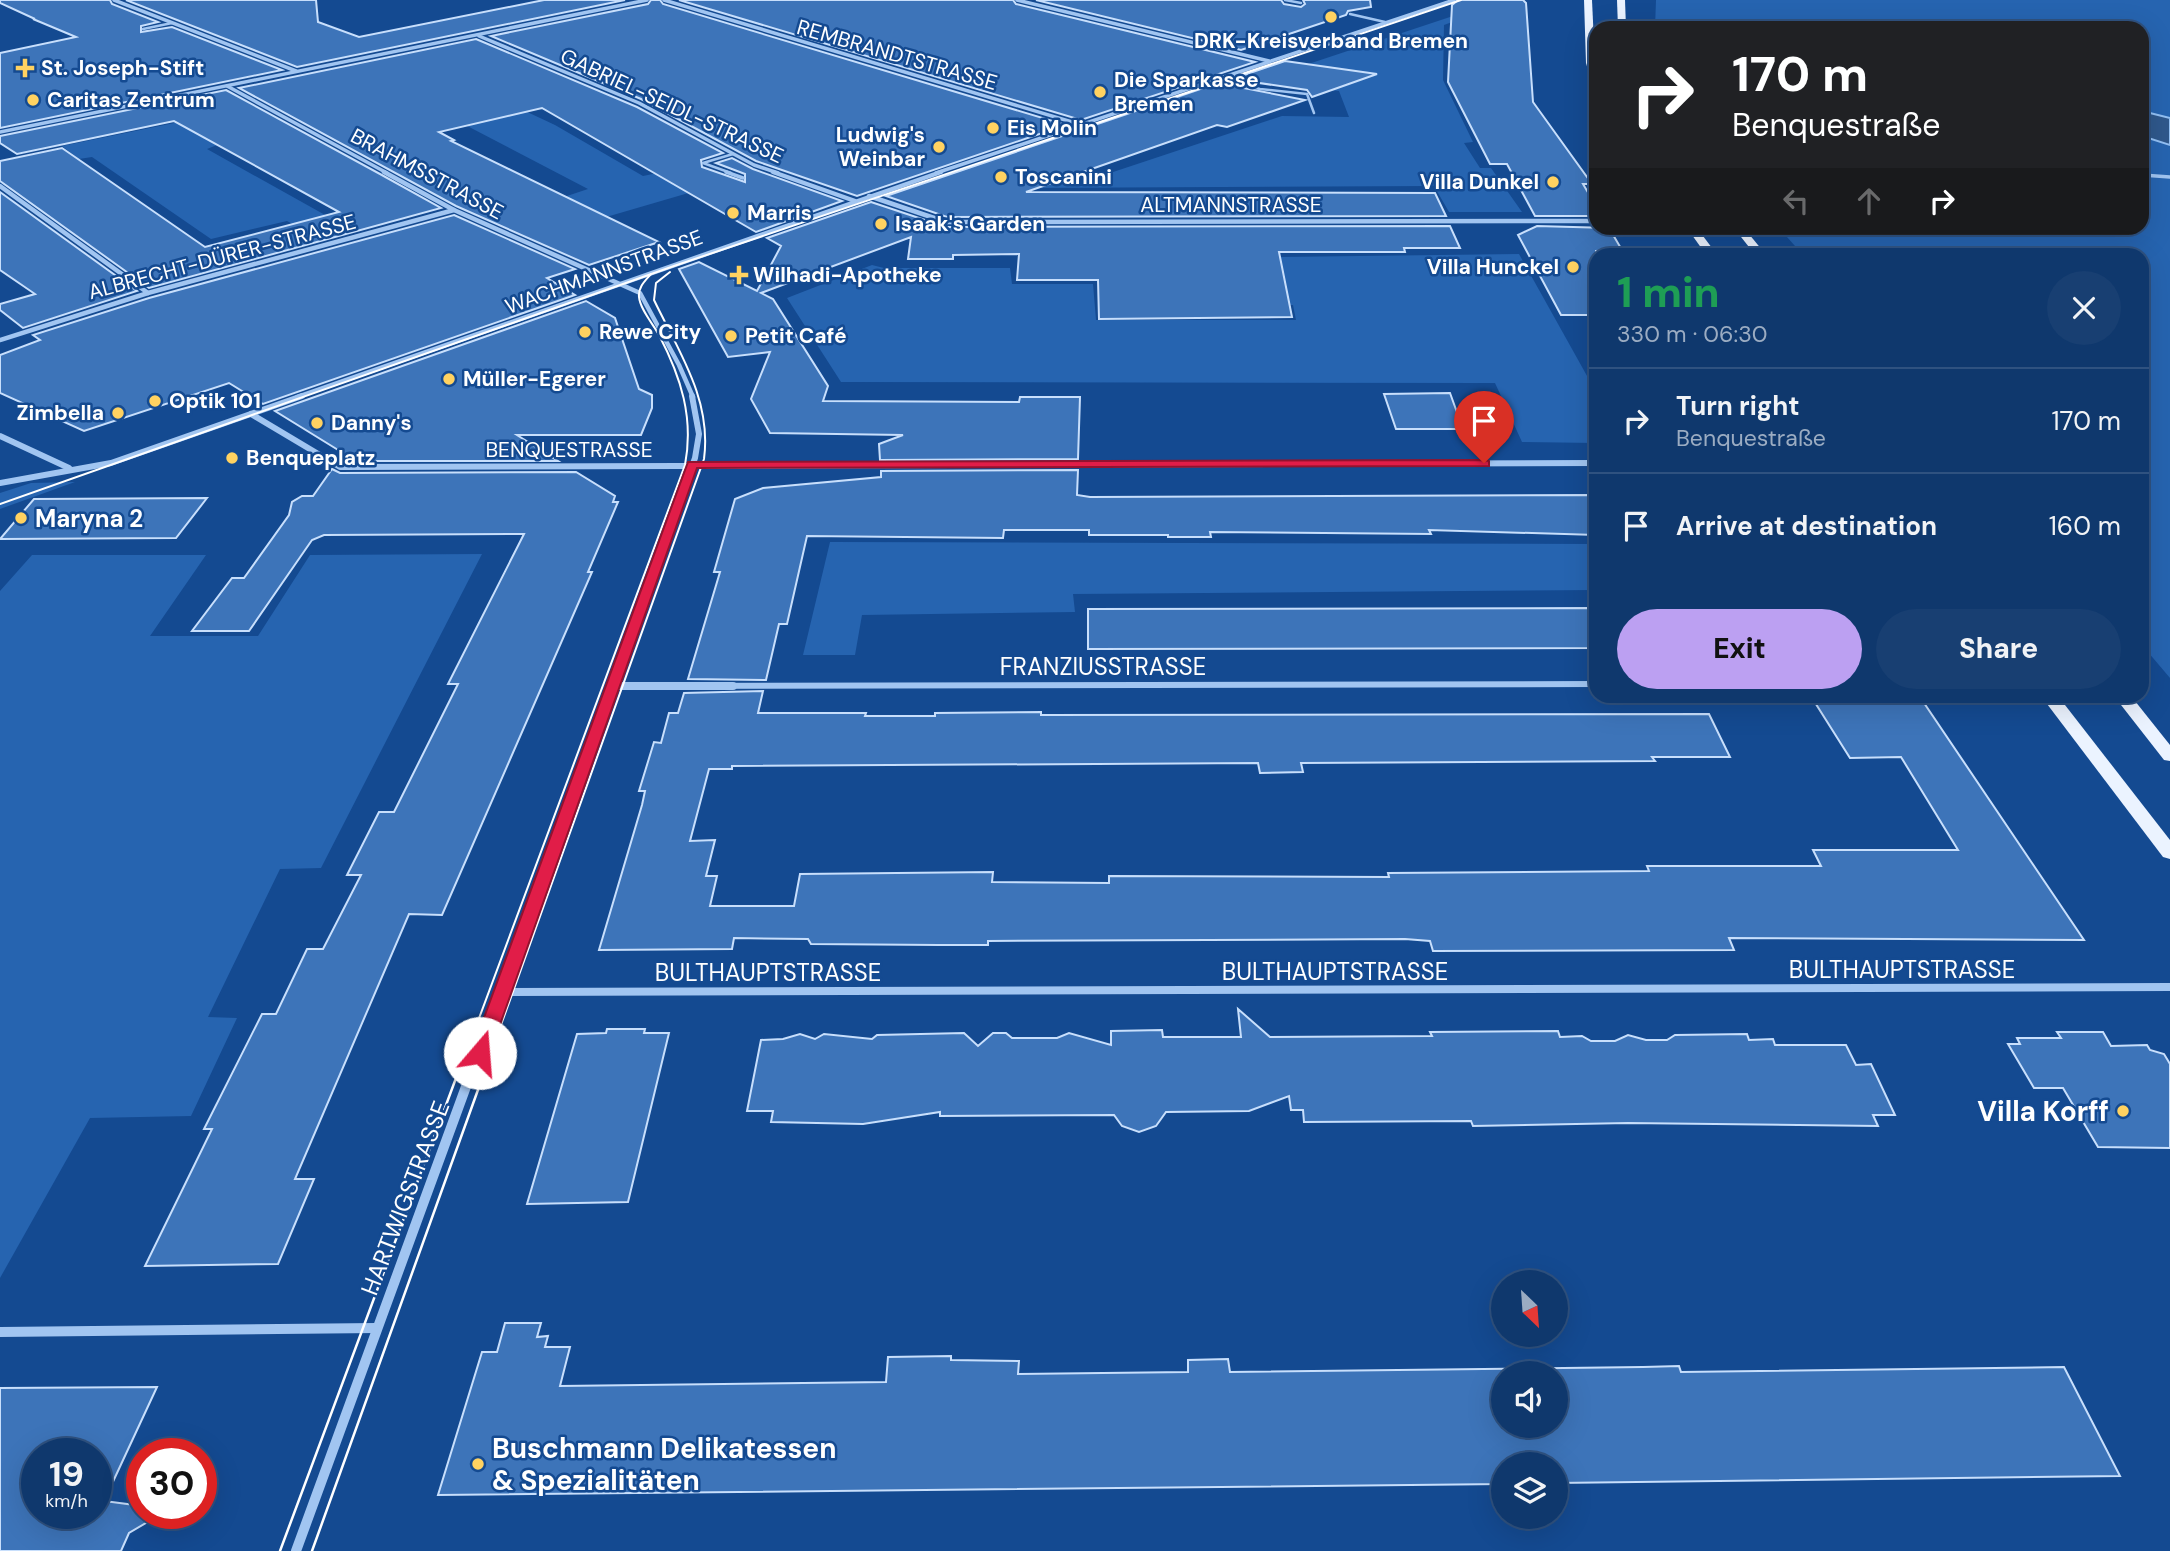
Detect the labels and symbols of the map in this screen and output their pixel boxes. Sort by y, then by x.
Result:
marker: DRK-Kreisverband Bremen [1323,9,1339,25]
street label: REMBRANDTSTRASSE [794,13,1000,97]
place label: DRK-Kreisverband Bremen [1194,27,1468,55]
street label: GABRIEL-SEIDL-STRASSE [556,42,788,170]
place label: St. Joseph-Stift [41,54,204,82]
marker: St. Joseph-Stift [15,58,35,78]
place label: Die Sparkasse Bremen [1114,66,1259,118]
marker: Die Sparkasse Bremen [1092,84,1108,100]
place label: Caritas Zentrum [47,86,215,114]
marker: Caritas Zentrum [25,92,41,108]
place label: Eis Molin [1007,114,1097,142]
marker: Eis Molin [985,120,1001,136]
place label: Ludwig's Weinbar [836,121,925,173]
street label: BRAHMSSTRASSE [346,122,508,226]
marker: Ludwig's Weinbar [931,139,947,155]
place label: Toscanini [1015,163,1112,191]
place label: Villa Dunkel [1420,168,1539,196]
marker: Toscanini [993,169,1009,185]
marker: Villa Dunkel [1545,174,1561,190]
street label: ALTMANNSTRASSE [1140,191,1322,219]
place label: Marris [747,199,812,227]
marker: Marris [725,205,741,221]
street label: ALBRECHT-DÜRER-STRASSE [85,208,359,306]
place label: Isaak's Garden [895,210,1045,238]
marker: Isaak's Garden [873,216,889,232]
street label: WACHMANNSTRASSE [501,223,707,321]
place label: Villa Hunckel [1427,253,1559,281]
marker: Villa Hunckel [1565,259,1581,275]
place label: Wilhadi-Apotheke [753,261,942,289]
marker: Wilhadi-Apotheke [731,267,747,283]
place label: Rewe City [599,318,702,346]
place label: Petit Café [745,322,847,350]
marker: Rewe City [577,324,593,340]
marker: Petit Café [723,328,739,344]
place label: Müller-Egerer [463,365,606,393]
marker: Müller-Egerer [441,371,457,387]
place label: Optik 101 [169,387,261,415]
pin [1454,391,1514,463]
marker: Optik 101 [147,393,163,409]
place label: Zimbella [16,399,104,427]
marker: Zimbella [110,405,126,421]
place label: Danny's [331,409,412,437]
marker: Danny's [309,415,325,431]
street label: BENQUESTRASSE [485,436,653,464]
place label: Benqueplatz [246,444,375,472]
marker: Benqueplatz [224,450,240,466]
place label: Maryna 2 [35,503,143,534]
marker: Maryna 2 [13,510,29,526]
street label: FRANZIUSSTRASSE [1000,651,1206,682]
street label: BULTHAUPTSTRASSE [1789,954,2015,985]
street label: BULTHAUPTSTRASSE [1222,956,1448,987]
street label: BULTHAUPTSTRASSE [655,957,881,988]
position arrow [443,1016,517,1090]
place label: Villa Korff [1977,1093,2109,1130]
street label: HARTWIGSTRASSE [354,1096,456,1300]
marker: Villa Korff [2115,1103,2131,1119]
north arrow [1491,1270,1568,1348]
place label: Buschmann Delikatessen & Spezialitäten [492,1430,836,1499]
speed limit sign: 30 [126,1438,217,1529]
marker: Buschmann Delikatessen & Spezialitäten [470,1456,486,1472]

